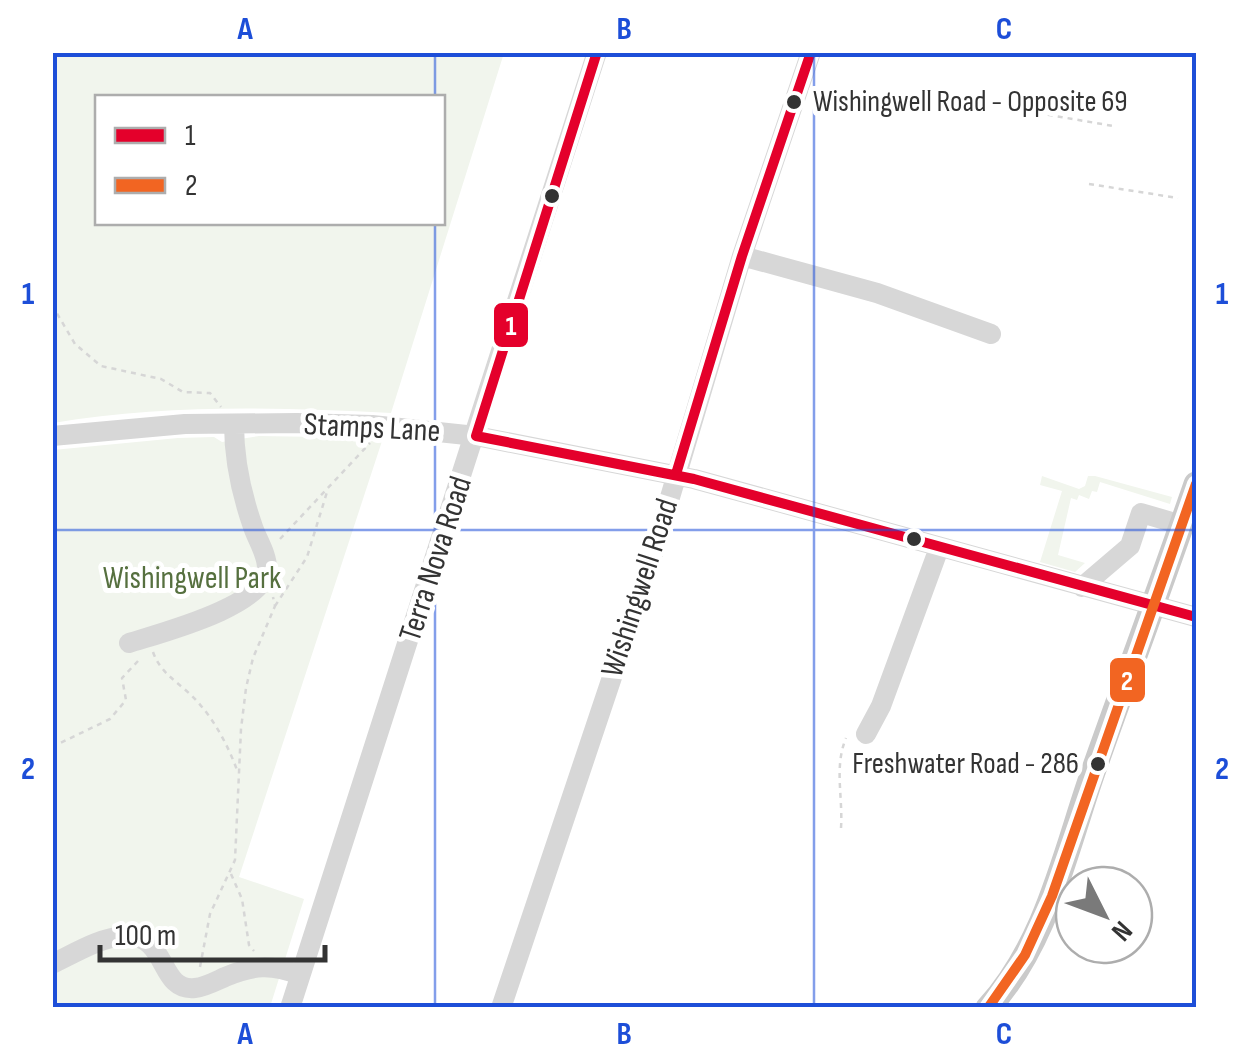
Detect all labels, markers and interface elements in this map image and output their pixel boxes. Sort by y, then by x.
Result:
text: A [236,10,253,49]
text: B [616,10,632,49]
text: C [996,10,1012,49]
place label: Wishingwell Road - Opposite 69 [813,84,1128,120]
marker: Wishingwell Road - Opposite 69 [784,92,804,112]
legend [95,95,445,225]
text: 1 [185,118,196,154]
text: 2 [185,168,197,204]
unlabelled marker [542,186,562,206]
text: 1 [22,275,35,314]
text: 1 [1216,275,1229,314]
line badge: 1 [492,301,530,349]
text: 1 [506,310,517,343]
street label: Stamps Lane [303,405,441,451]
street label: Terra Nova Road [391,472,481,646]
street label: Wishingwell Road [593,494,687,682]
unlabelled marker [904,529,924,549]
park label: Wishingwell Park [103,559,281,598]
line badge: 2 [1108,656,1147,704]
text: 2 [1121,665,1133,698]
place label: Freshwater Road - 286 [852,746,1079,782]
text: 2 [21,750,35,789]
text: 2 [1215,750,1229,789]
marker: Freshwater Road - 286 [1088,754,1108,774]
north arrow [1054,865,1154,965]
scale bar [100,900,325,962]
text: N [1104,914,1139,947]
text: 100 m [115,918,176,954]
text: A [236,1015,253,1054]
text: B [616,1015,632,1054]
text: C [996,1015,1012,1054]

